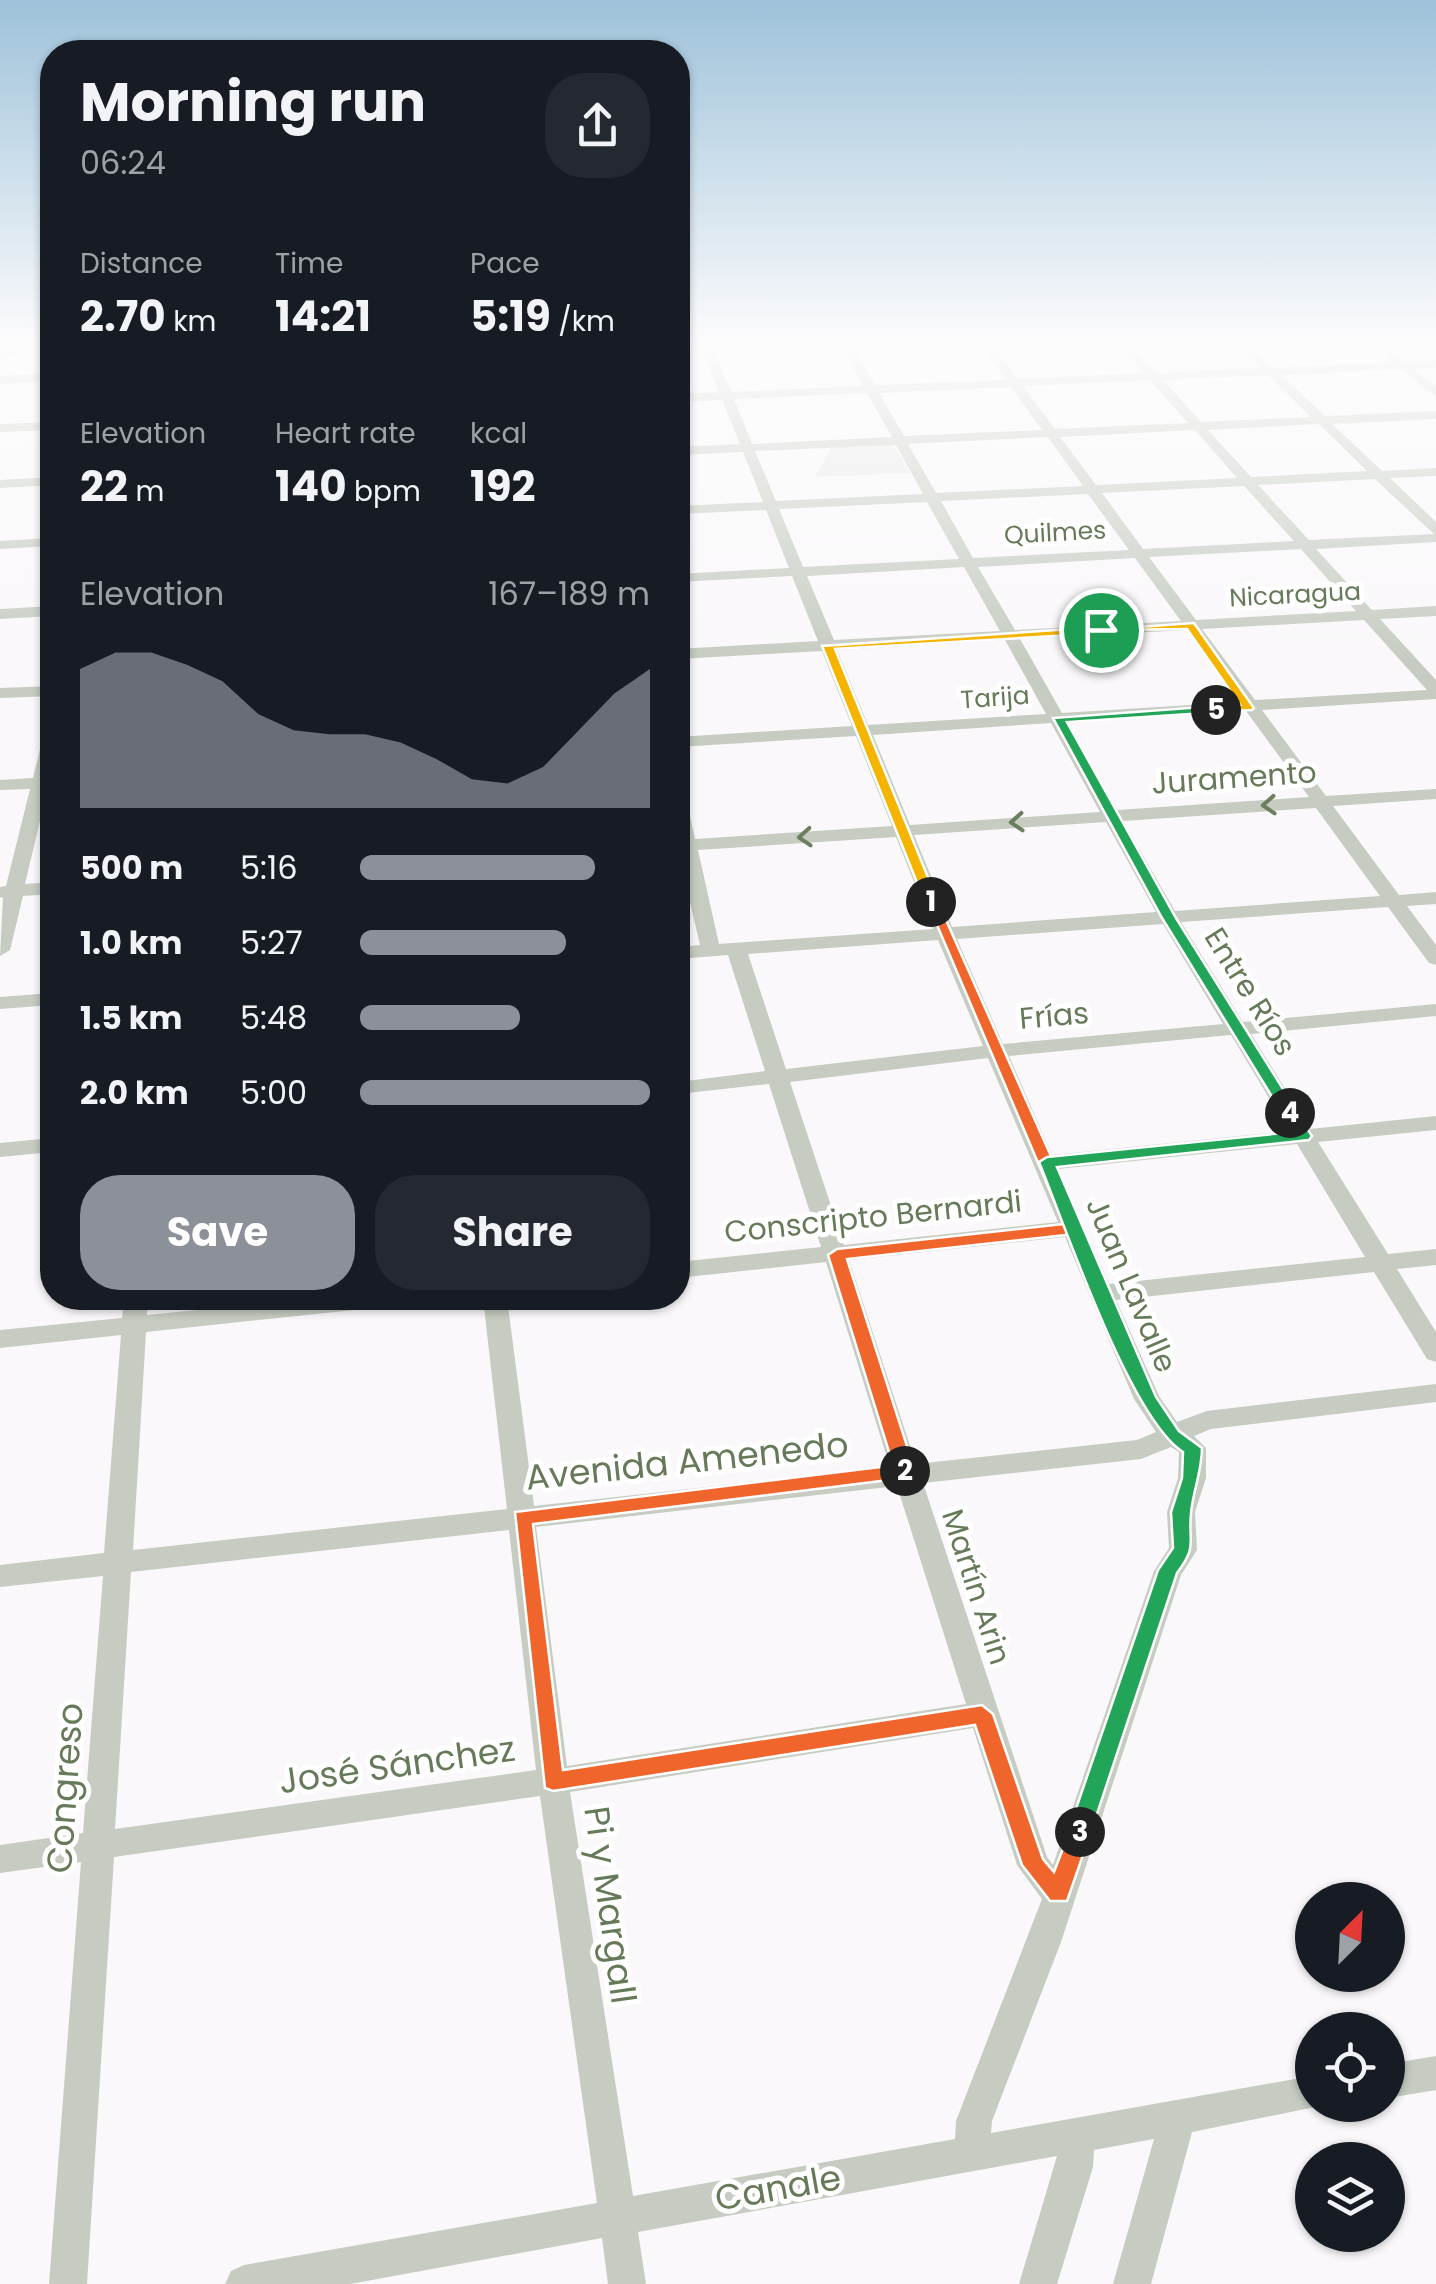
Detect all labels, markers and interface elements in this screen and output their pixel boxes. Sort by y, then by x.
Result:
text: Morning run [80,63,426,140]
button: share [545,73,650,178]
text: 06:24 [80,140,166,185]
text: Distance [80,244,203,283]
text: Time [275,244,343,283]
text: Pace [470,244,540,283]
text: 2.70 [80,287,166,346]
text: 14:21 [275,287,371,346]
text: 5:19 [470,287,551,346]
text: km [166,302,216,341]
text: /km [551,302,615,341]
text: Elevation [80,414,206,453]
text: Heart rate [275,414,416,453]
text: kcal [470,414,527,453]
text: 22 [80,457,128,516]
text: 140 [275,457,347,516]
text: 192 [470,457,536,516]
text: m [128,472,164,511]
text: bpm [347,472,421,511]
street label: Quilmes [1003,512,1107,553]
text: Elevation [80,571,224,616]
text: 167–189 m [488,571,650,616]
street label: Nicaragua [1228,574,1362,615]
pin [1059,588,1144,673]
icon: arrive [1074,603,1129,658]
street label: Tarija [959,678,1031,717]
pin: 5 [1191,685,1241,735]
text: 5 [1207,690,1225,729]
street label: Juramento [1150,750,1318,805]
one-way arrow [1260,794,1276,815]
one-way arrow [1008,811,1024,833]
one-way arrow [796,826,812,847]
text: 500 m [80,845,183,890]
text: 5:16 [240,845,297,890]
pin: 1 [906,877,956,927]
text: 1 [926,882,936,921]
street label: Entre Ríos [1194,919,1307,1064]
text: 1.0 km [80,920,182,965]
text: 5:27 [240,920,303,965]
street label: Frías [1017,991,1091,1040]
text: 1.5 km [80,995,182,1040]
text: 5:48 [240,995,307,1040]
text: 2.0 km [80,1070,189,1115]
text: 5:00 [240,1070,307,1115]
pin: 4 [1265,1088,1315,1138]
text: 4 [1281,1093,1299,1132]
button: Save [80,1175,355,1290]
button: Share [375,1175,650,1290]
street label: Conscripto Bernardi [722,1179,1024,1254]
street label: Juan Lavalle [1075,1191,1188,1379]
street label: Avenida Amenedo [523,1419,851,1502]
pin: 2 [880,1446,930,1496]
text: 2 [897,1451,913,1490]
street label: Martín Arin [931,1504,1022,1670]
street label: Congreso [34,1701,95,1875]
street label: José Sánchez [276,1724,518,1805]
street label: Pi y Margall [572,1803,649,2007]
pin: 3 [1055,1807,1105,1857]
text: 3 [1072,1812,1088,1851]
north arrow [1295,1882,1405,1992]
map controls [1295,1882,1405,2252]
button: locate [1295,2012,1405,2122]
button: layers [1295,2142,1405,2252]
street label: Canale [711,2152,845,2223]

